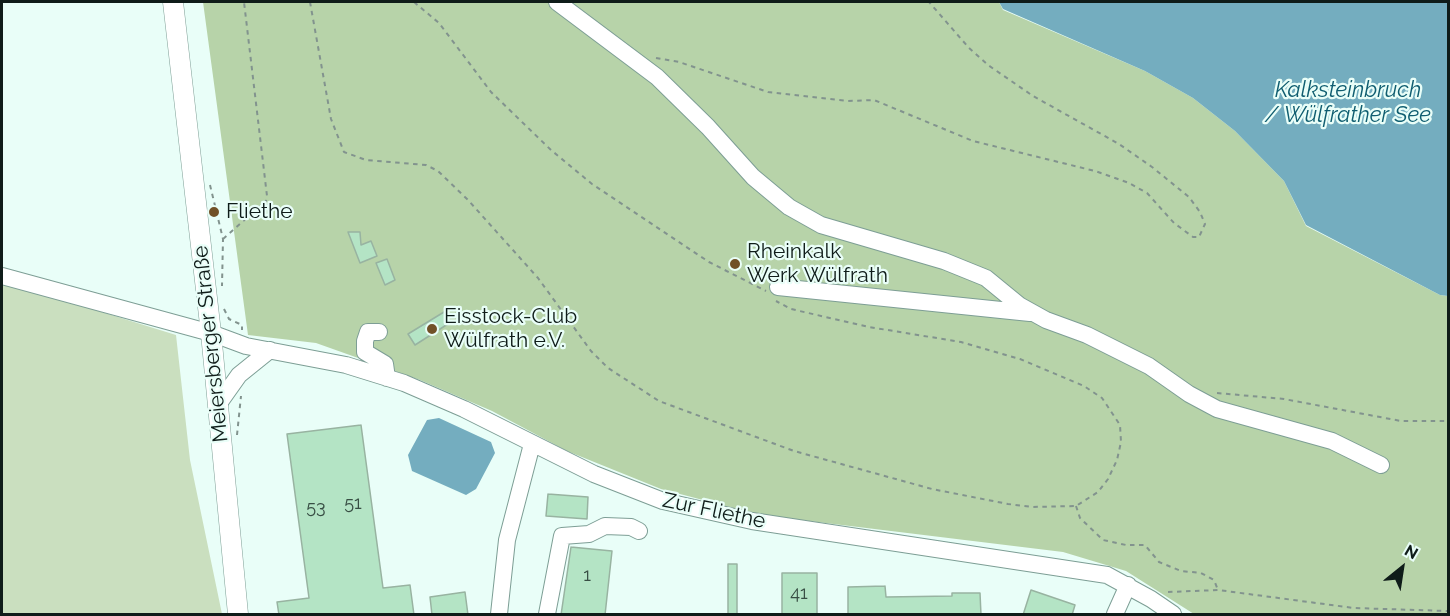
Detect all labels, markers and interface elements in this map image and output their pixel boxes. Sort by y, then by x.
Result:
water label: Kalksteinbruch / Wülfrather See [1265,77,1431,128]
place label: Fliethe [226,199,292,225]
marker: Fliethe [207,205,221,219]
place label: Rheinkalk Werk Wülfrath [747,239,888,289]
street label: Meiersberger Straße [188,244,234,444]
marker: Rheinkalk Werk Wülfrath [728,257,742,271]
place label: Eisstock-Club Wülfrath e.V. [444,304,577,354]
marker: Eisstock-Club Wülfrath e.V. [425,322,439,336]
street label: Zur Fliethe [660,488,768,534]
house number: 51 [344,493,362,515]
house number: 53 [306,497,326,519]
north arrow [1372,538,1432,598]
text: N [1401,541,1421,563]
house number: 1 [583,565,591,587]
house number: 41 [790,583,808,605]

